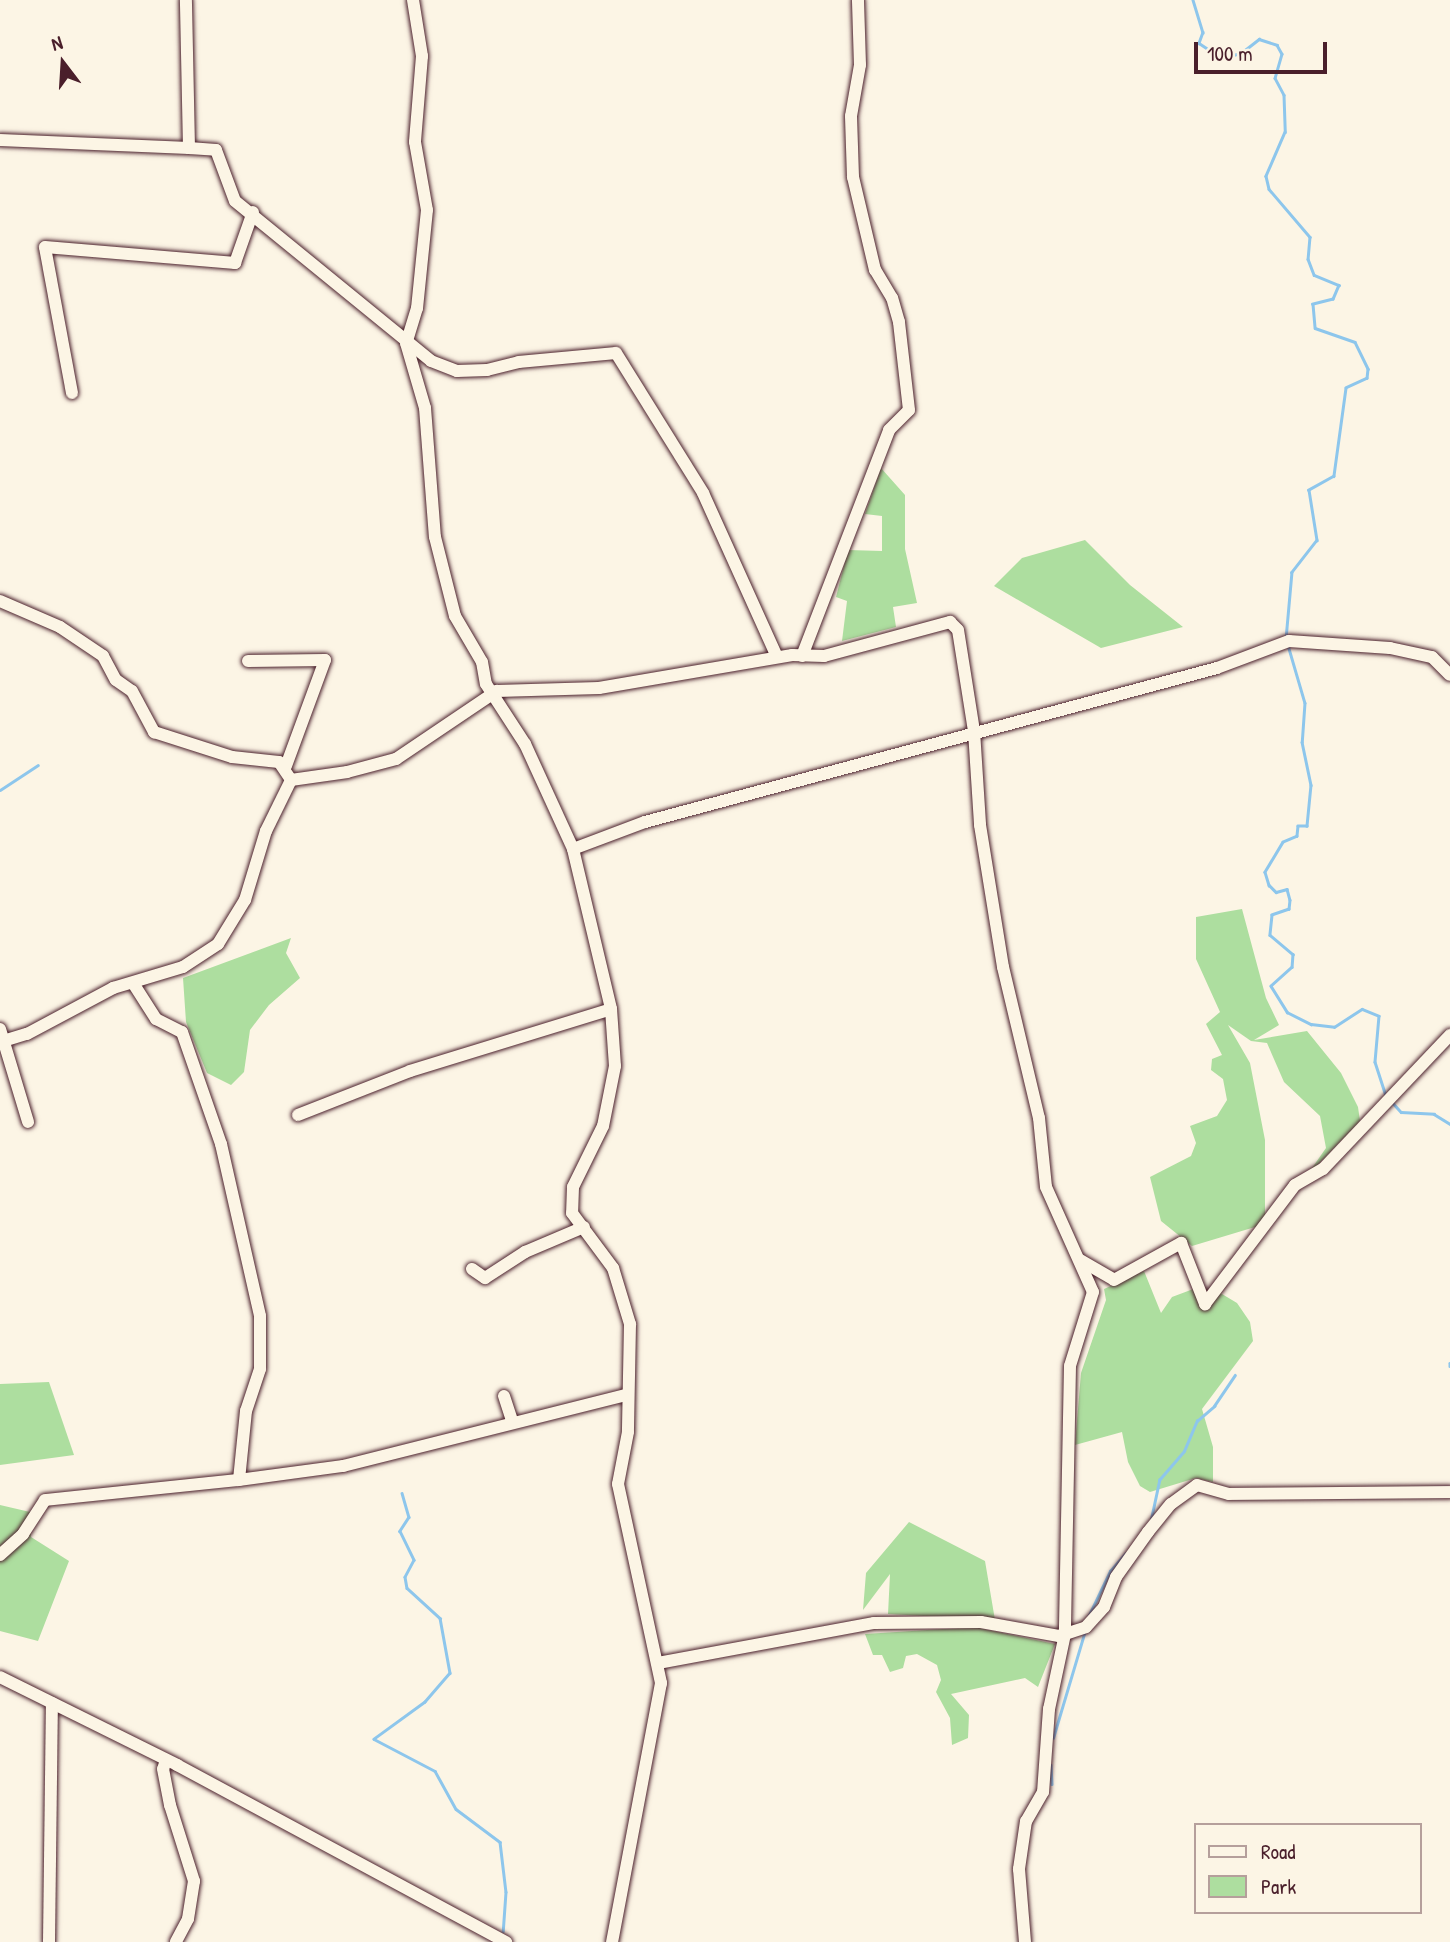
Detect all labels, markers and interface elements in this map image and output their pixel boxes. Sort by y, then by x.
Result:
north arrow [28,28,98,98]
scale bar [1198,28,1331,72]
text: N [48,29,65,57]
text: 100 m [1207,39,1253,68]
legend [1194,1823,1422,1914]
text: Road [1261,1837,1295,1866]
text: Park [1261,1872,1296,1901]

